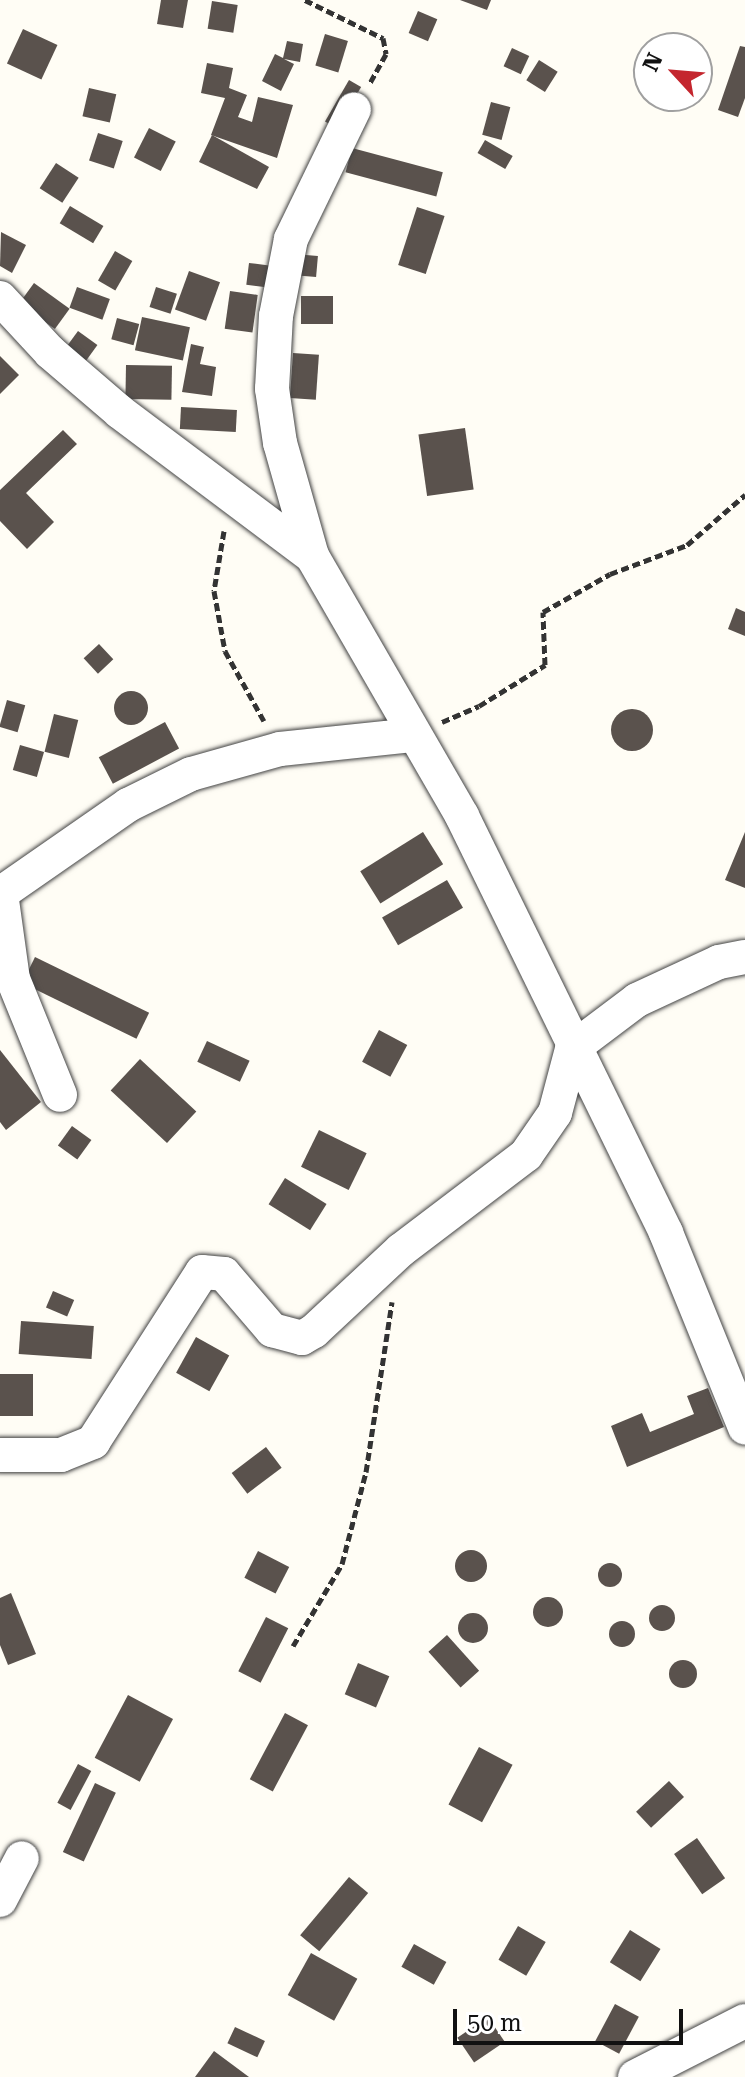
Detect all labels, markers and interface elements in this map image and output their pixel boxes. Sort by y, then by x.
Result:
north arrow [633,32,713,112]
text: N [638,49,668,75]
scale bar [457,1993,687,2043]
text: 50 m [467,2009,522,2037]

